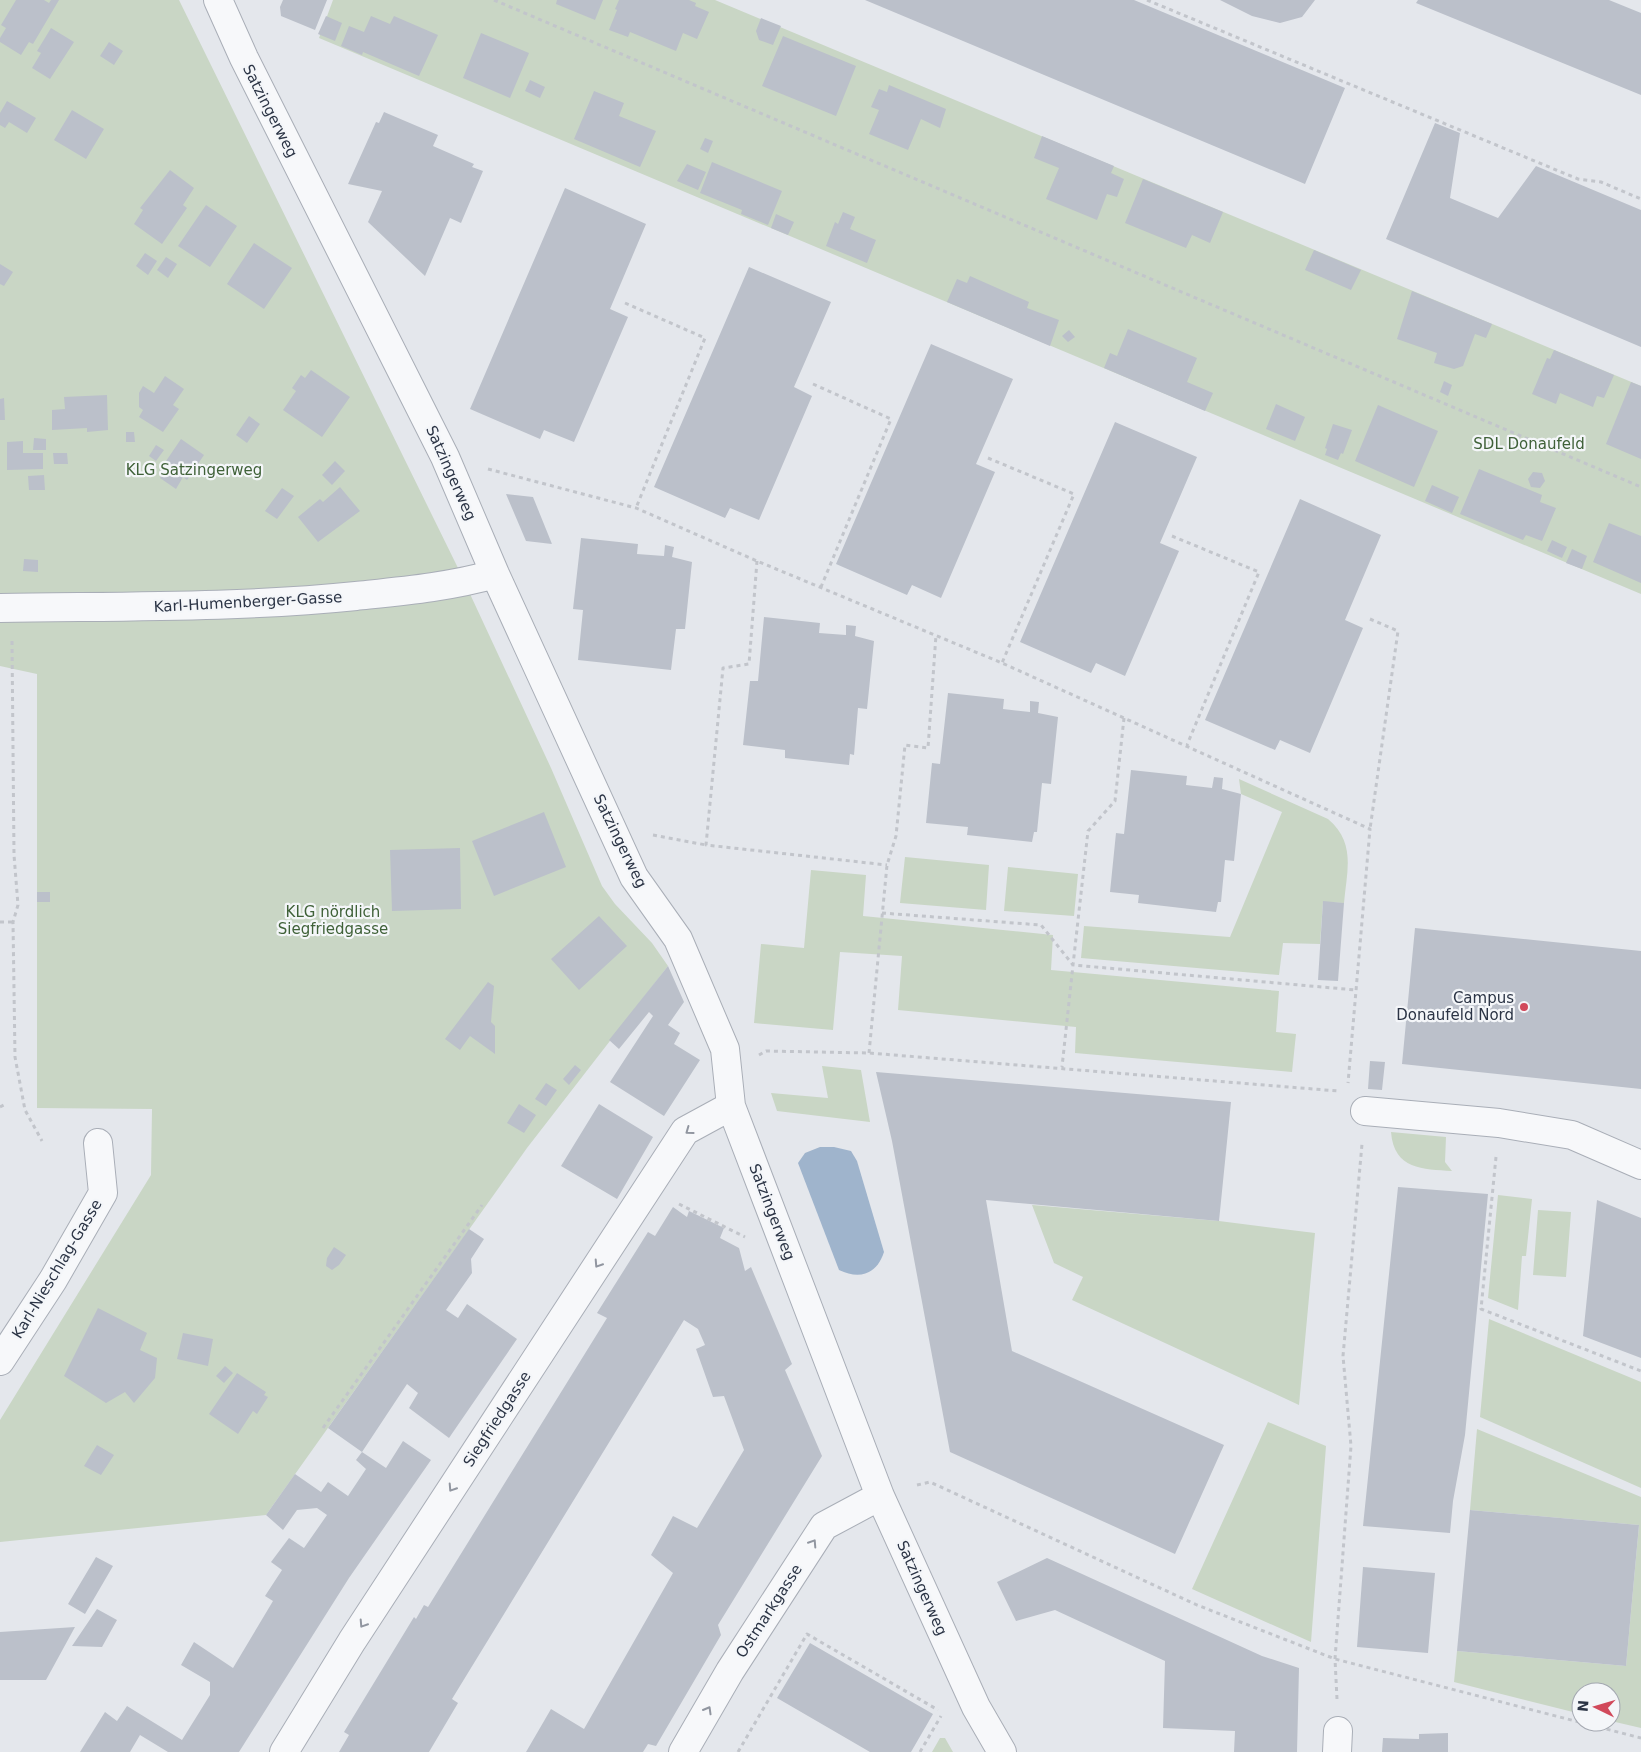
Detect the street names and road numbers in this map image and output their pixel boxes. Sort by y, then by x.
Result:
street label: Satzingerweg [239,61,301,161]
street label: Satzingerweg [422,423,480,523]
street label: Karl-Humenberger-Gasse [153,588,343,616]
street label: Satzingerweg [590,791,650,891]
street label: Satzingerweg [745,1161,799,1263]
street label: Karl-Nieschlag-Gasse [8,1196,106,1342]
street label: Siegfriedgasse [459,1368,535,1470]
street label: Satzingerweg [893,1538,951,1638]
street label: Ostmarkgasse [732,1561,806,1661]

